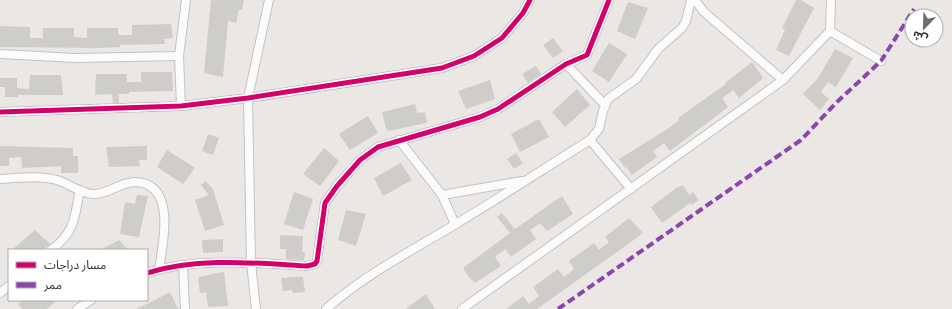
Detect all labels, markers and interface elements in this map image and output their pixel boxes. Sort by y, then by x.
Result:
north arrow [904,8,944,48]
text: ش [910,28,930,47]
legend [8,249,148,301]
text: مسار دراجات [44,257,106,272]
text: ممر [43,277,62,292]

